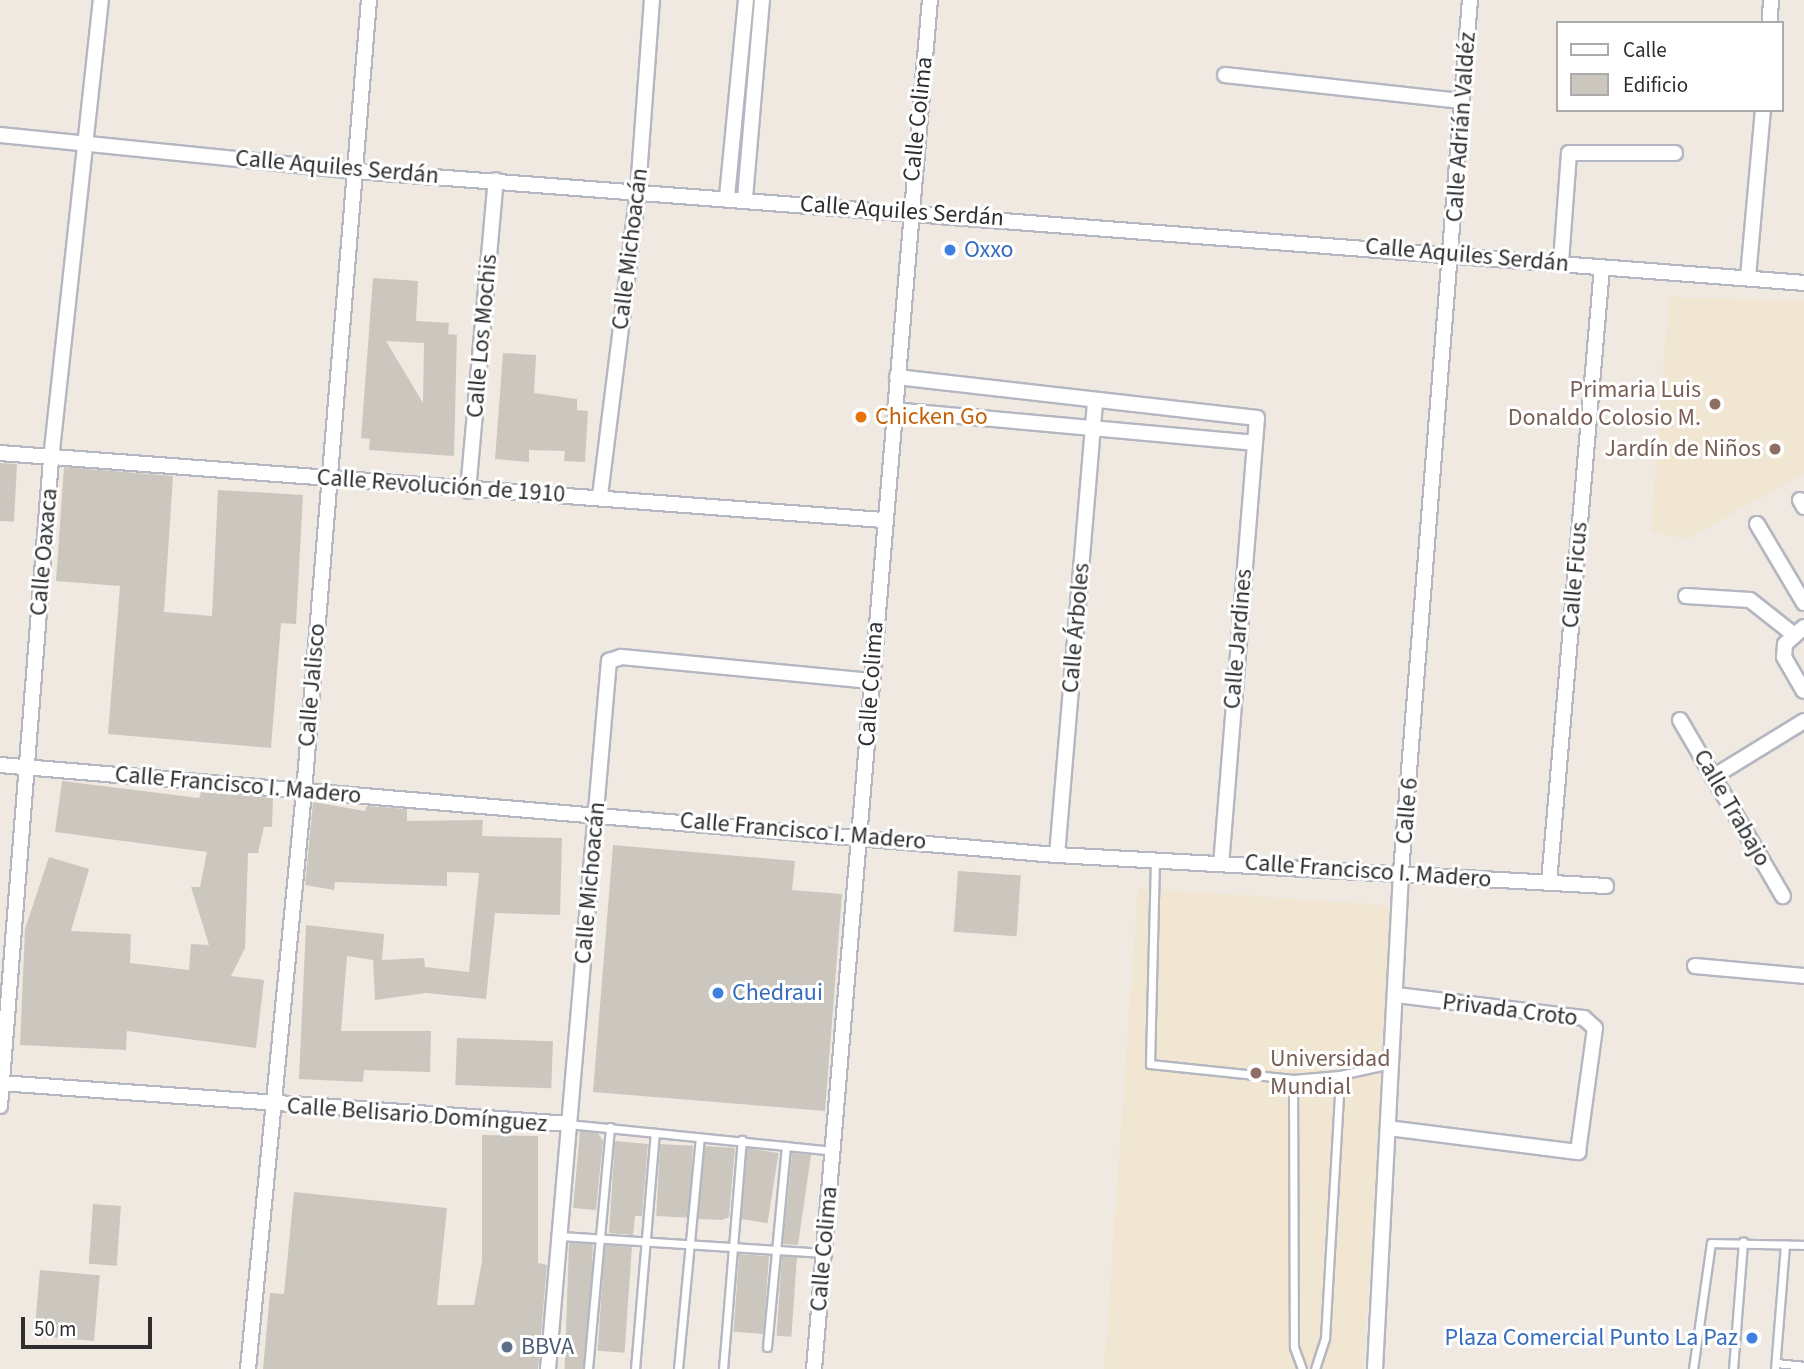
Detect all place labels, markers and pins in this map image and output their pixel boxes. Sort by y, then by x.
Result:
place label: Oxxo [964,236,1014,264]
marker: Oxxo [942,242,958,258]
place label: Primaria Luis Donaldo Colosio M. [1508,376,1701,432]
marker: Primaria Luis Donaldo Colosio M. [1707,396,1723,412]
place label: Chicken Go [875,403,988,431]
marker: Chicken Go [853,409,869,425]
place label: Jardín de Niños [1605,435,1761,463]
marker: Jardín de Niños [1767,441,1783,457]
place label: Chedraui [732,979,823,1007]
marker: Chedraui [710,985,726,1001]
place label: Universidad Mundial [1270,1045,1390,1101]
marker: Universidad Mundial [1248,1065,1264,1081]
place label: Plaza Comercial Punto La Paz [1444,1324,1738,1352]
marker: Plaza Comercial Punto La Paz [1744,1330,1760,1346]
place label: BBVA [521,1333,574,1361]
marker: BBVA [499,1339,515,1355]

